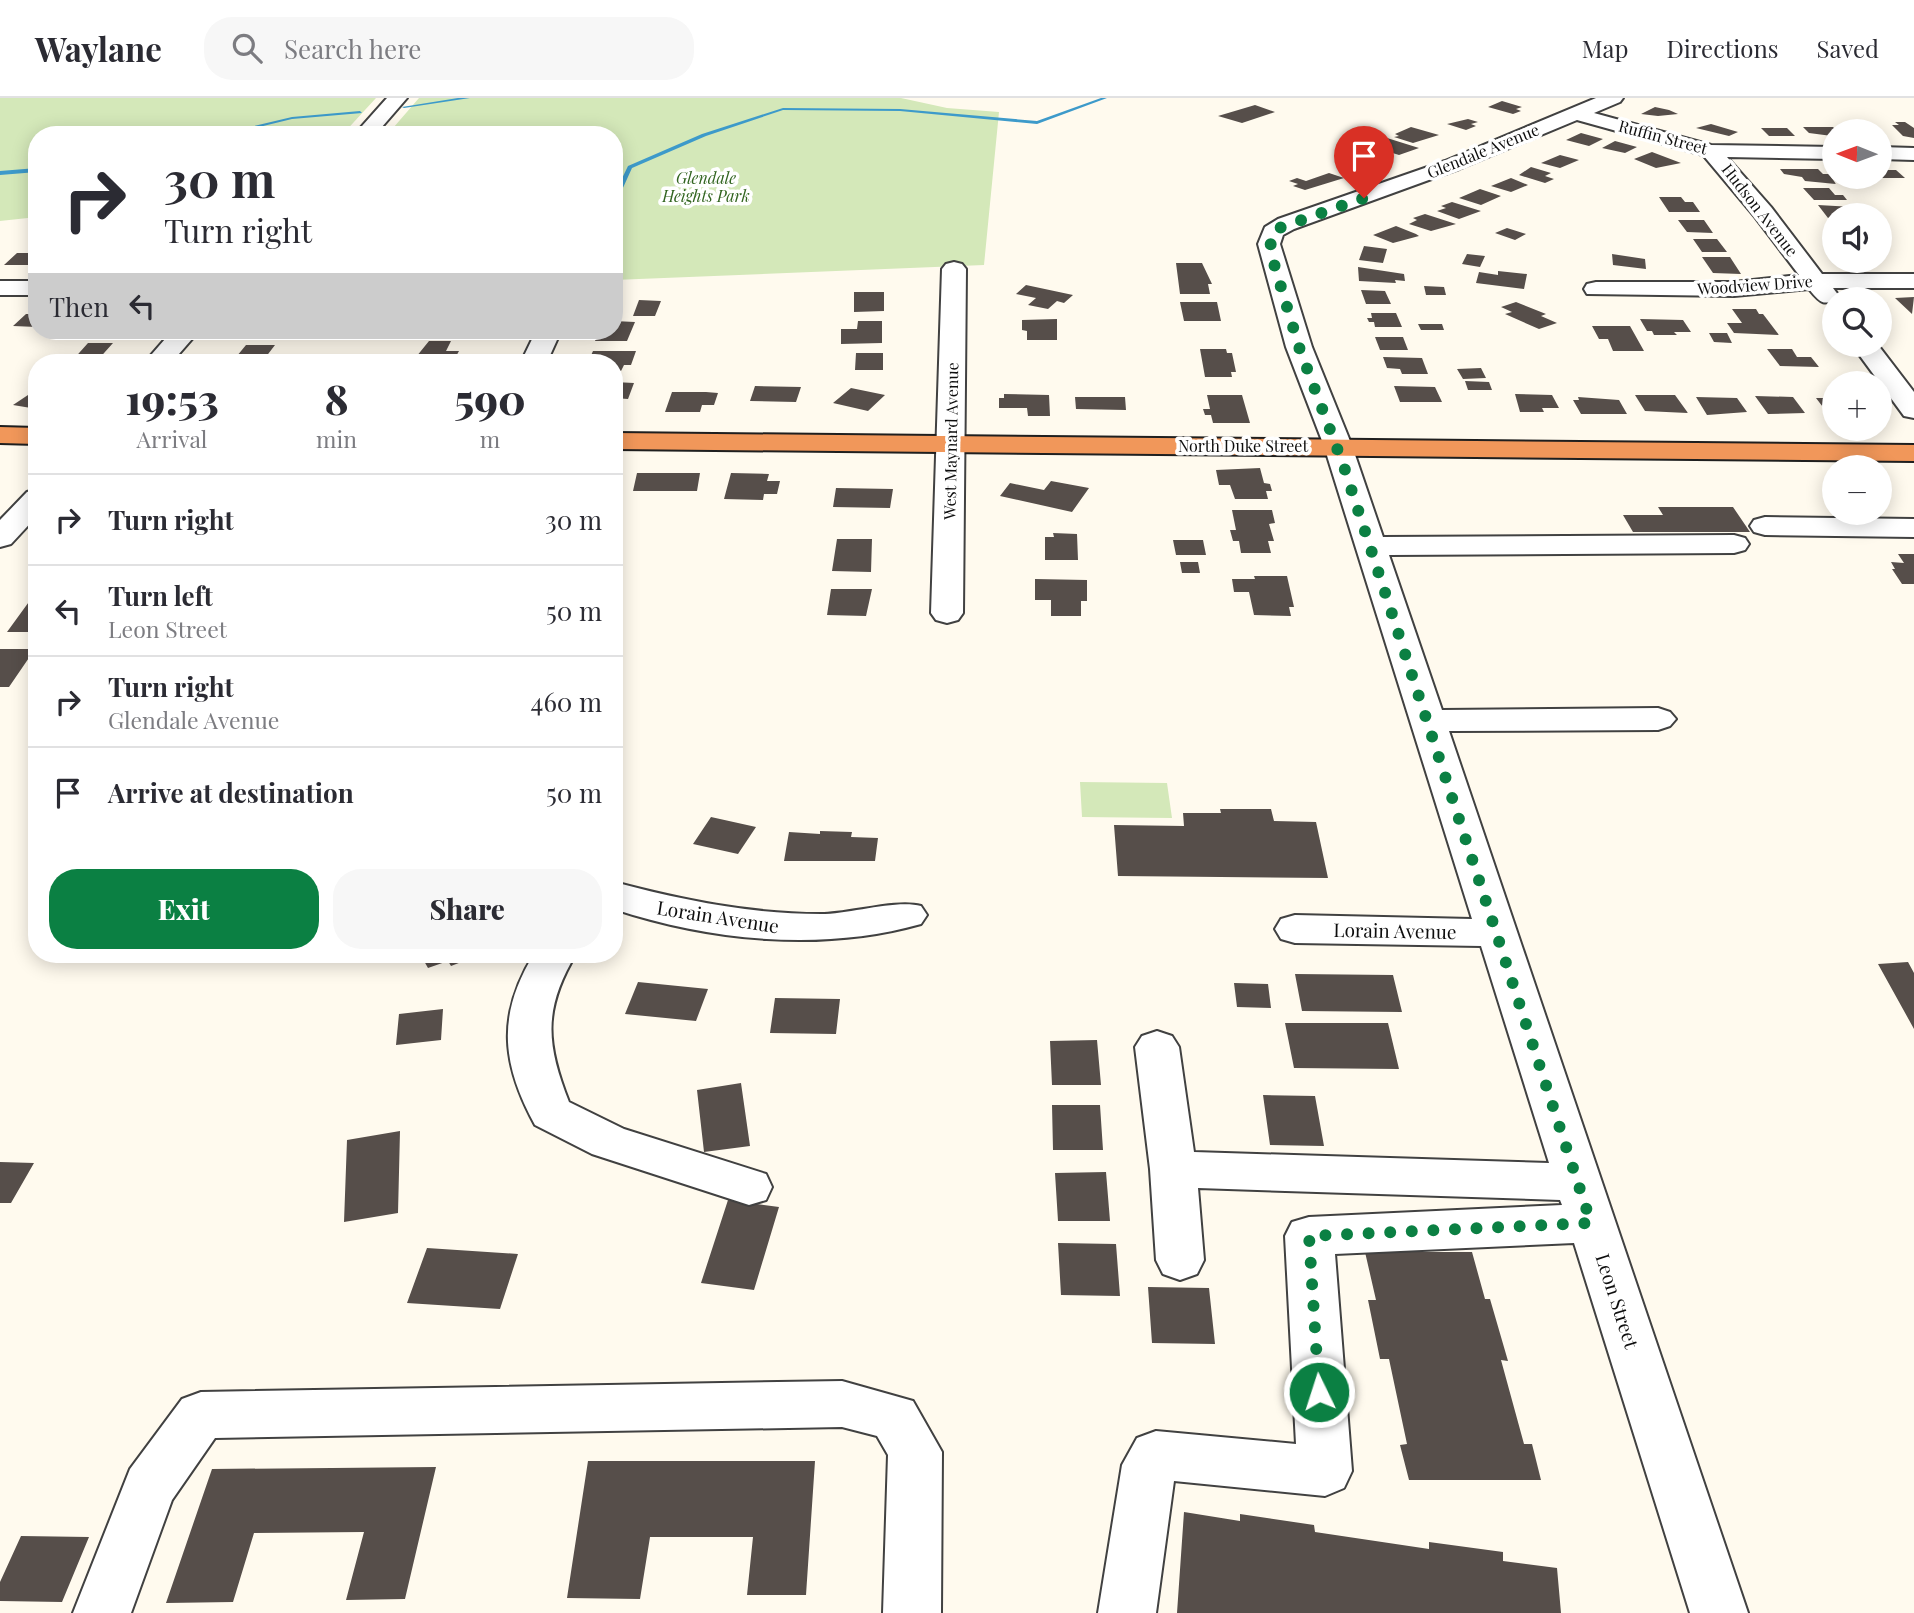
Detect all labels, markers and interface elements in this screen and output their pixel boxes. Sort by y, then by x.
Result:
search box [204,17,694,80]
text: Waylane [35,26,162,70]
icon: search [228,29,266,67]
text: Search here [284,31,421,66]
text: Map [1582,32,1628,64]
text: Directions [1666,32,1779,64]
text: Saved [1817,32,1879,64]
street label: Ruffin Street [1616,115,1710,159]
street label: Glendale Avenue [1424,118,1542,183]
north arrow [1822,119,1892,189]
map controls [1822,119,1892,525]
pin [1334,126,1394,198]
icon: arrive [1345,137,1383,175]
text: 30 m [164,145,275,210]
icon: right [49,154,140,245]
street label: Hudson Avenue [1718,159,1803,260]
park label: Glendale Heights Park [661,167,750,206]
button: sound [1822,203,1892,273]
text: Turn right [164,208,312,251]
street label: Woodview Drive [1695,270,1813,299]
icon: left [123,287,161,325]
button: search [1822,287,1892,357]
text: Then [49,289,109,324]
street label: West Maynard Avenue [939,362,962,521]
text: 19:53 [125,370,219,426]
text: 8 [324,370,349,426]
text: 590 [454,370,526,426]
button: + [1822,371,1892,441]
text: Arrival [137,423,207,454]
text: min [316,423,357,454]
text: m [480,423,500,454]
street label: North Duke Street [1178,435,1308,456]
button: − [1822,455,1892,525]
icon: right [49,501,87,539]
text: Turn right [108,502,234,537]
text: 30 m [545,502,602,537]
text: Turn left [108,578,213,613]
icon: left [49,592,87,630]
text: 50 m [546,593,602,628]
text: Leon Street [108,613,227,644]
text: Turn right [108,669,234,704]
icon: right [49,683,87,721]
text: 460 m [531,684,602,719]
text: Glendale Avenue [108,704,279,735]
icon: arrive [49,774,87,812]
text: Arrive at destination [108,775,354,810]
text: 50 m [546,775,602,810]
button: Exit [49,869,319,949]
button: Share [333,869,602,949]
street label: Lorain Avenue [655,894,781,938]
street label: Lorain Avenue [1333,916,1457,944]
street label: Leon Street [1590,1250,1646,1352]
position arrow [1282,1355,1356,1429]

